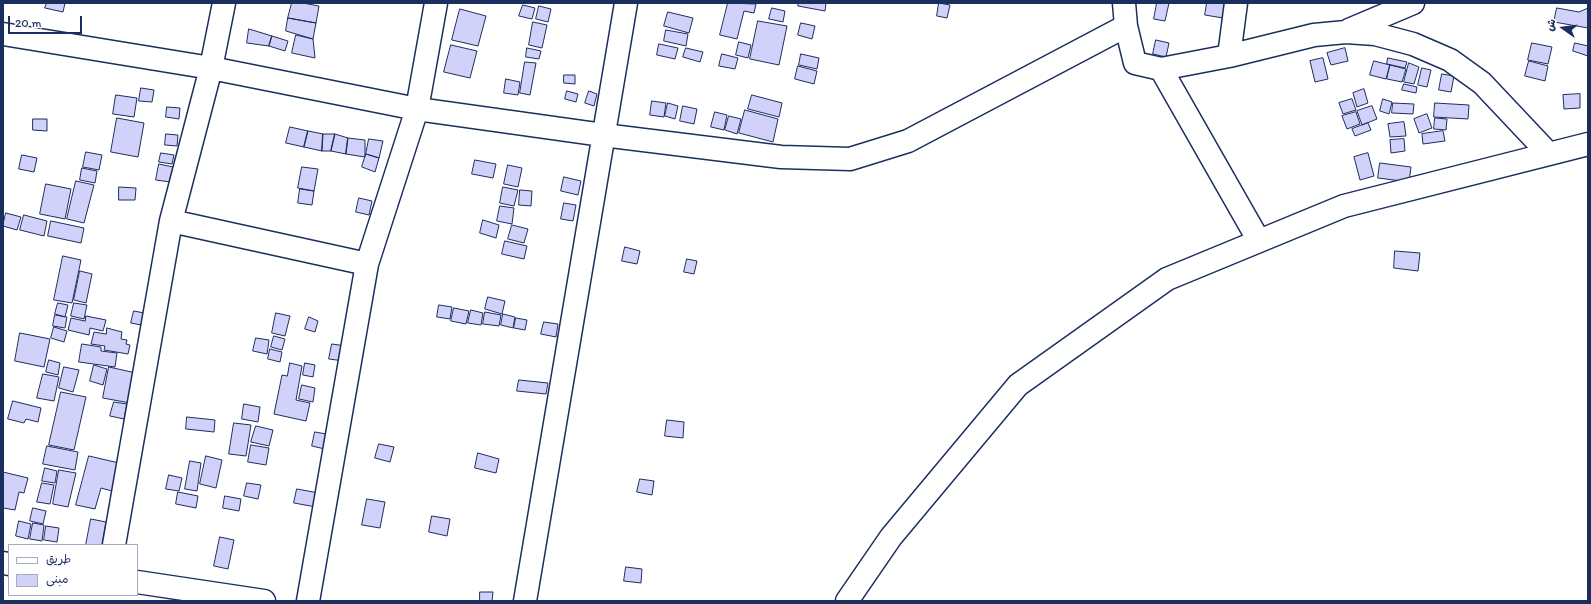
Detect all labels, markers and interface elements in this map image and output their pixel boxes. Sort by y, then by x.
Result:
scale bar [10,8,84,34]
north arrow [1543,8,1583,48]
text: 20 m [15,16,42,30]
text: ش [1543,18,1559,32]
legend [8,544,138,596]
text: طريق [46,552,71,566]
text: مبنى [46,572,69,586]

